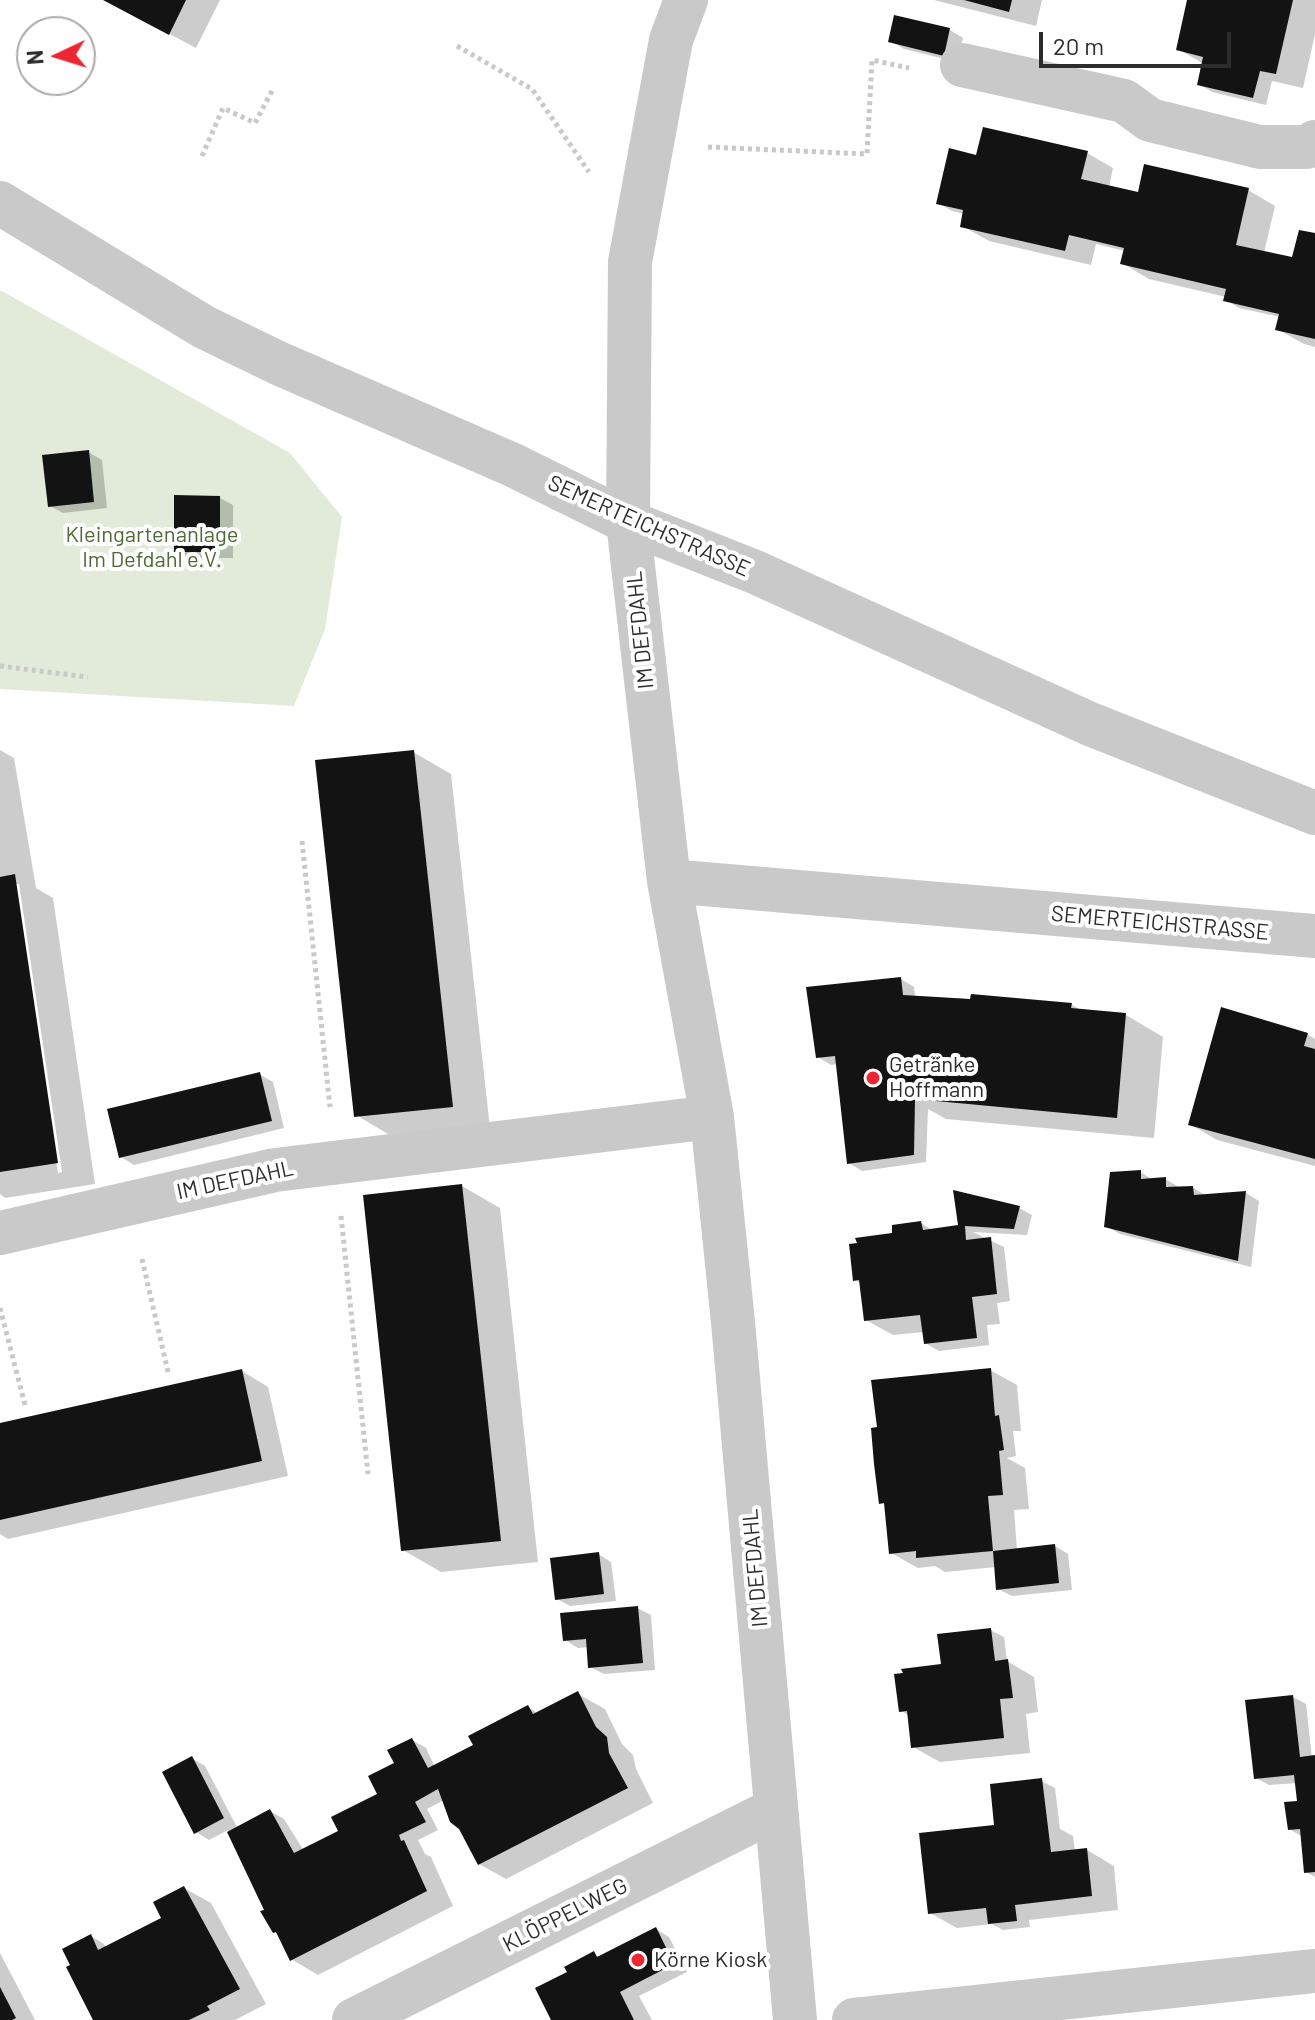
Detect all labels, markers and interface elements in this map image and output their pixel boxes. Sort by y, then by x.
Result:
north arrow [16,16,96,96]
scale bar [1043,16,1235,66]
text: 20 m [1053,31,1104,60]
text: N [21,49,48,66]
street label: SEMERTEICHSTRASSE [544,469,754,583]
park label: Kleingartenanlage Im Defdahl e.V. [65,522,239,574]
street label: IM DEFDAHL [621,570,659,690]
street label: SEMERTEICHSTRASSE [1050,900,1270,946]
place label: Getränke Hoffmann [889,1052,984,1104]
marker: Getränke Hoffmann [864,1069,882,1087]
street label: IM DEFDAHL [174,1155,296,1205]
street label: IM DEFDAHL [737,1508,773,1628]
street label: KLÖPPELWEG [498,1872,632,1958]
place label: Körne Kiosk [654,1947,767,1973]
marker: Körne Kiosk [629,1951,647,1969]

